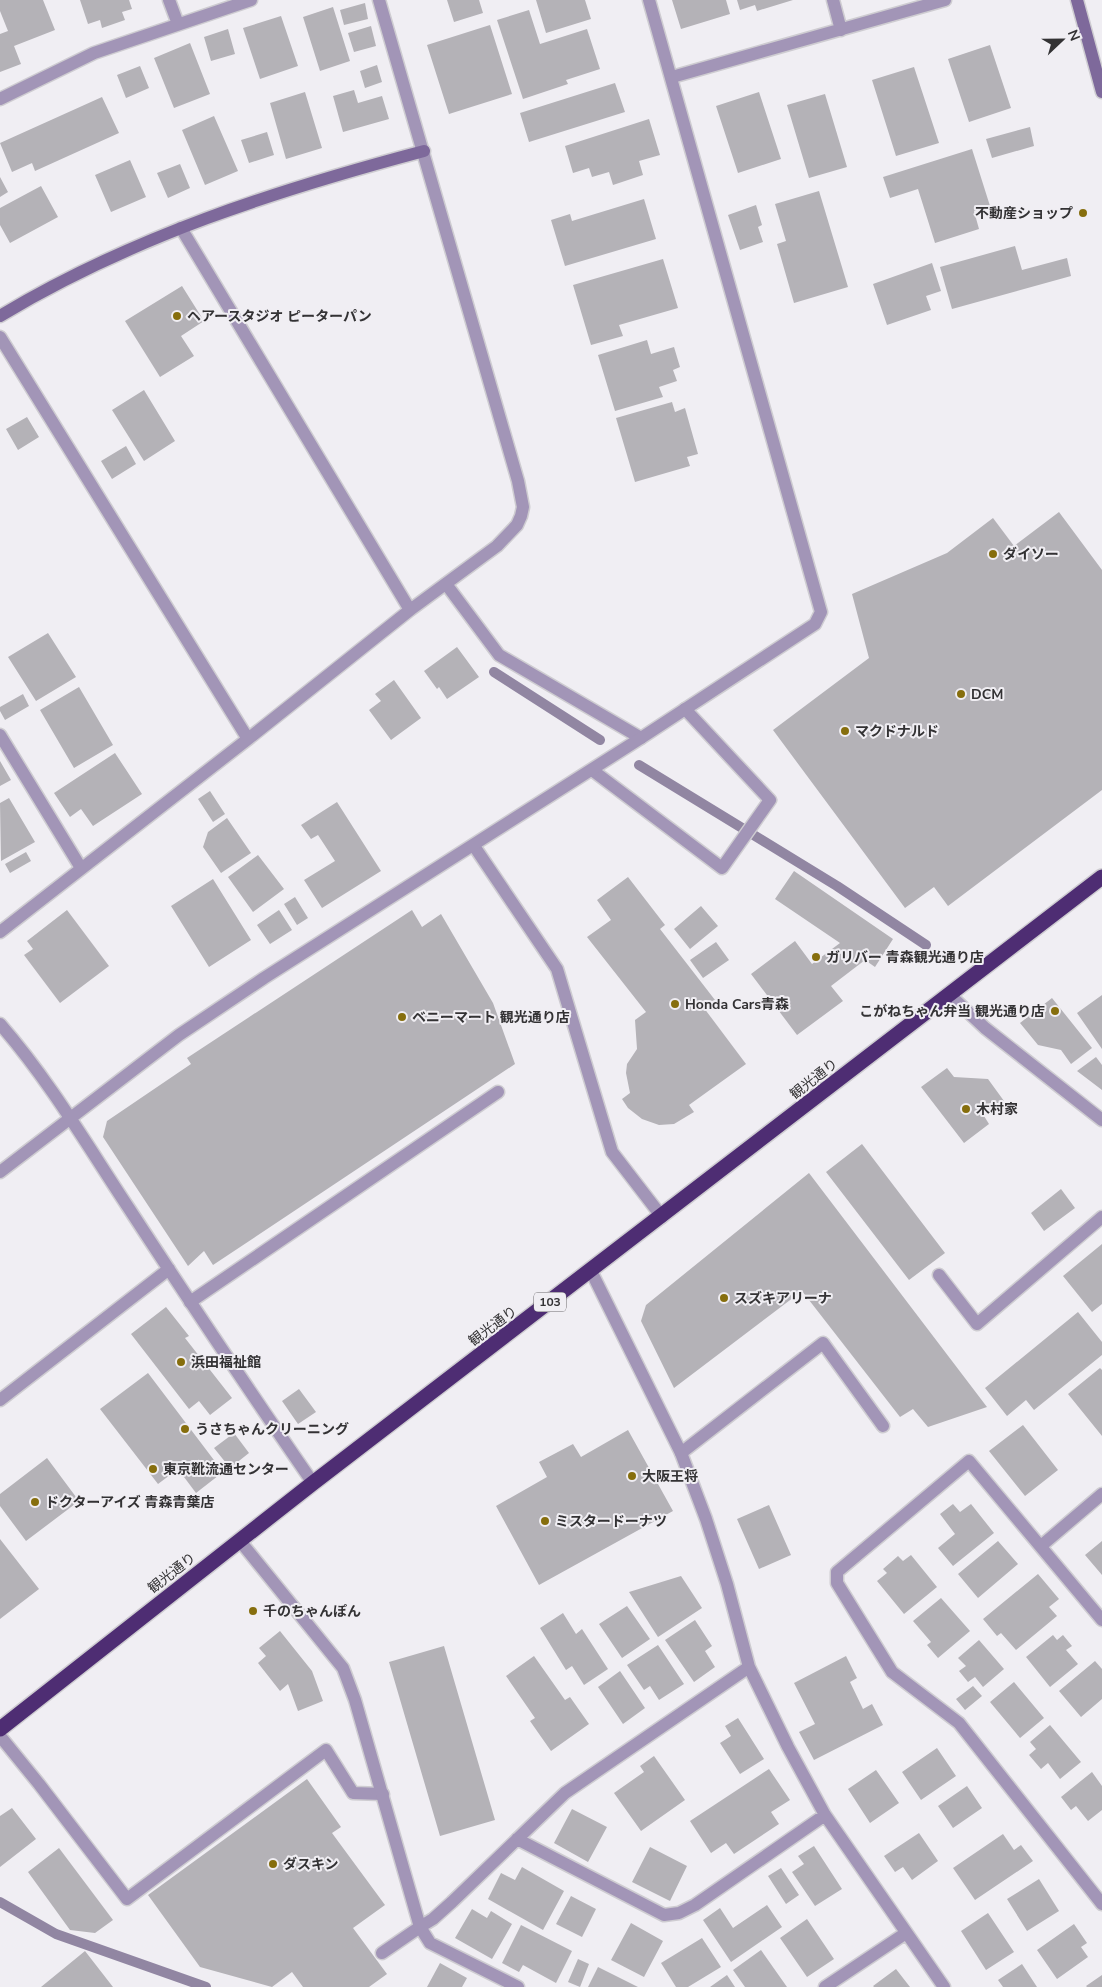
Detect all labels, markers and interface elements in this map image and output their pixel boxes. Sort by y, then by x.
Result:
north arrow [1037,15,1087,65]
text: N [1063,27,1084,44]
place label: 不動産ショップ [975,204,1073,223]
marker: 不動産ショップ [1077,207,1089,219]
place label: ヘアースタジオ ピーターパン [187,307,372,326]
marker: ヘアースタジオ ピーターパン [171,310,183,322]
place label: ダイソー [1003,545,1059,564]
marker: ダイソー [987,548,999,560]
place label: DCM [971,685,1003,704]
marker: DCM [955,688,967,700]
place label: マクドナルド [855,722,939,741]
marker: マクドナルド [839,725,851,737]
place label: ガリバー 青森観光通り店 [826,948,984,967]
marker: ガリバー 青森観光通り店 [810,951,822,963]
place label: Honda Cars青森 [685,995,789,1014]
marker: Honda Cars青森 [669,998,681,1010]
place label: こがねちゃん弁当 観光通り店 [859,1002,1045,1021]
marker: こがねちゃん弁当 観光通り店 [1049,1005,1061,1017]
place label: ベニーマート 観光通り店 [412,1008,570,1027]
marker: ベニーマート 観光通り店 [396,1011,408,1023]
street label: 観光通り [786,1054,842,1104]
place label: 木村家 [976,1100,1018,1119]
marker: 木村家 [960,1103,972,1115]
place label: スズキアリーナ [734,1289,832,1308]
road number: 103 [534,1292,566,1311]
marker: スズキアリーナ [718,1292,730,1304]
street label: 観光通り [465,1302,521,1350]
place label: 浜田福祉館 [191,1353,261,1372]
marker: 浜田福祉館 [175,1356,187,1368]
place label: うさちゃんクリーニング [195,1420,349,1439]
marker: うさちゃんクリーニング [179,1423,191,1435]
place label: 東京靴流通センター [163,1460,289,1479]
marker: 東京靴流通センター [147,1463,159,1475]
place label: 大阪王将 [642,1467,698,1486]
marker: 大阪王将 [626,1470,638,1482]
place label: ドクターアイズ 青森青葉店 [45,1493,215,1512]
marker: ドクターアイズ 青森青葉店 [29,1496,41,1508]
place label: ミスタードーナツ [555,1512,667,1531]
marker: ミスタードーナツ [539,1515,551,1527]
street label: 観光通り [144,1548,200,1598]
place label: 千のちゃんぽん [263,1602,361,1621]
marker: 千のちゃんぽん [247,1605,259,1617]
place label: ダスキン [283,1855,339,1874]
marker: ダスキン [267,1858,279,1870]

